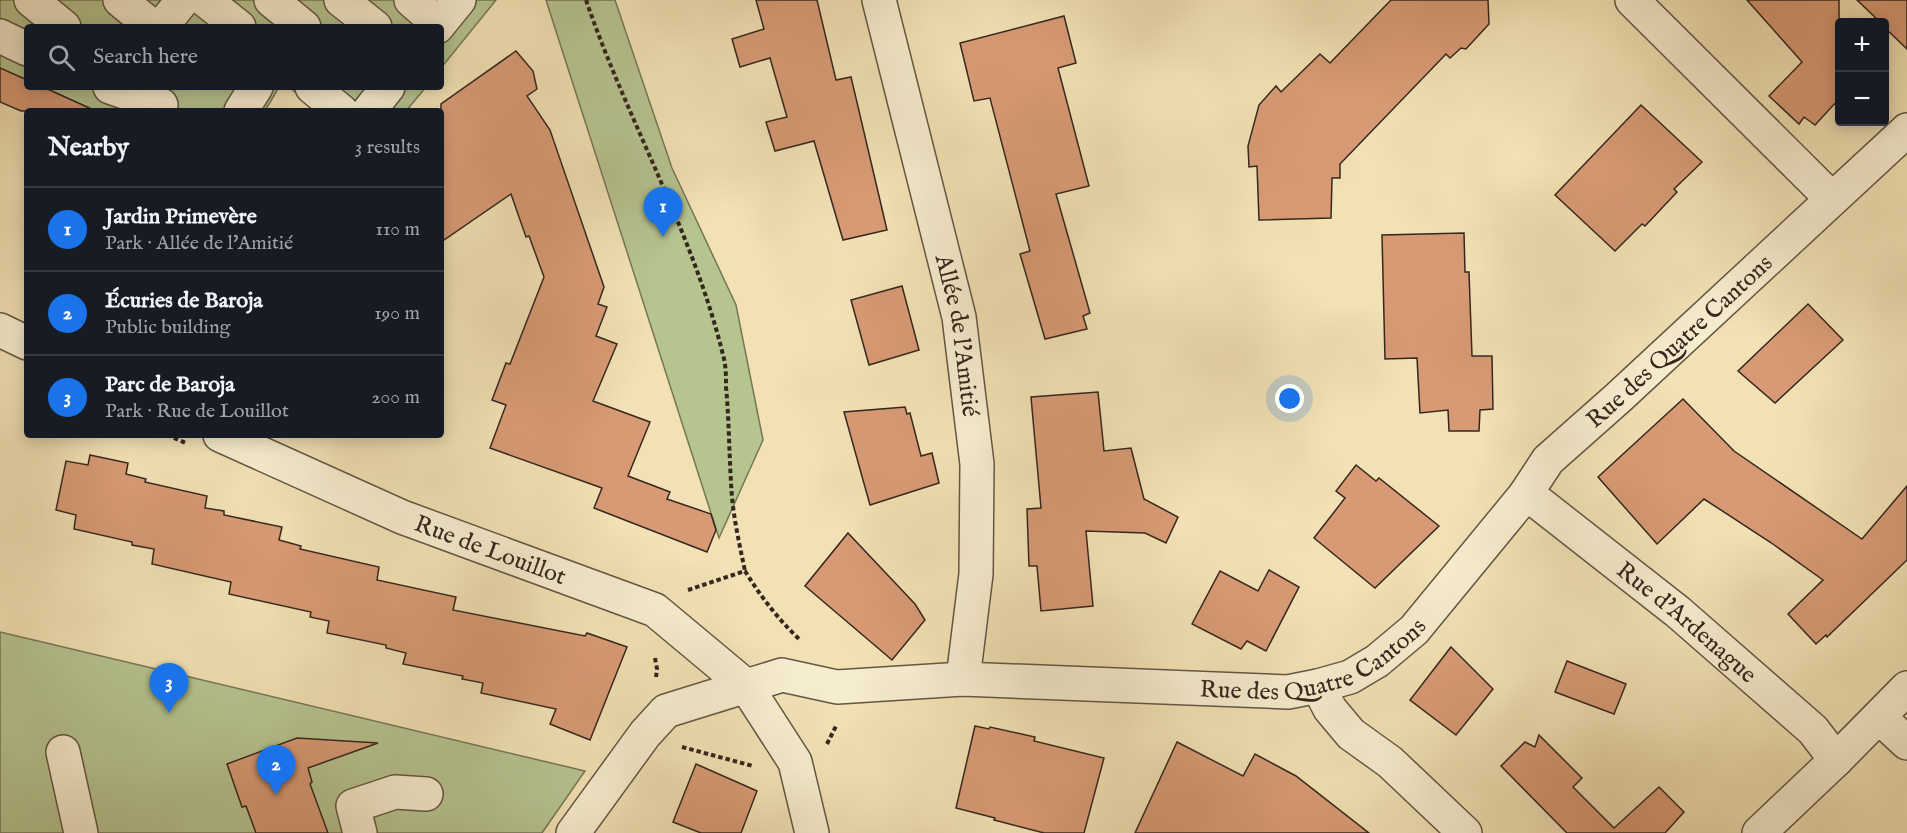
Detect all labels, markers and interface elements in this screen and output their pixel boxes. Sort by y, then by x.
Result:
map controls [1835,18,1889,126]
button: + [1835,18,1889,72]
search box [24,24,444,90]
icon: search [45,41,78,74]
text: Search here [93,43,198,71]
button: − [1835,72,1889,126]
text: Nearby [48,131,129,164]
text: 3 results [355,135,420,160]
pin: 1 [644,188,682,237]
text: Jardin Primevère [105,203,257,231]
text: 1 [64,217,71,242]
text: 110 m [376,217,420,242]
text: Park · Allée de l'Amitié [105,231,293,256]
street label: Rue des Quatre Cantons [1580,248,1780,436]
street label: Allée de l'Amitié [927,250,985,419]
text: Écuries de Baroja [105,287,263,315]
text: 2 [63,301,72,326]
text: 190 m [374,301,420,326]
text: Public building [105,315,230,340]
text: Parc de Baroja [105,371,235,399]
your location [1275,384,1304,413]
text: 3 [64,385,71,410]
text: 200 m [371,385,420,410]
text: Park · Rue de Louillot [105,399,289,424]
street label: Rue de Louillot [410,509,570,593]
street label: Rue d'Ardenague [1610,556,1763,691]
street label: Rue des Quatre Cantons [1199,613,1434,709]
pin: 3 [150,664,188,713]
pin: 2 [256,746,296,795]

